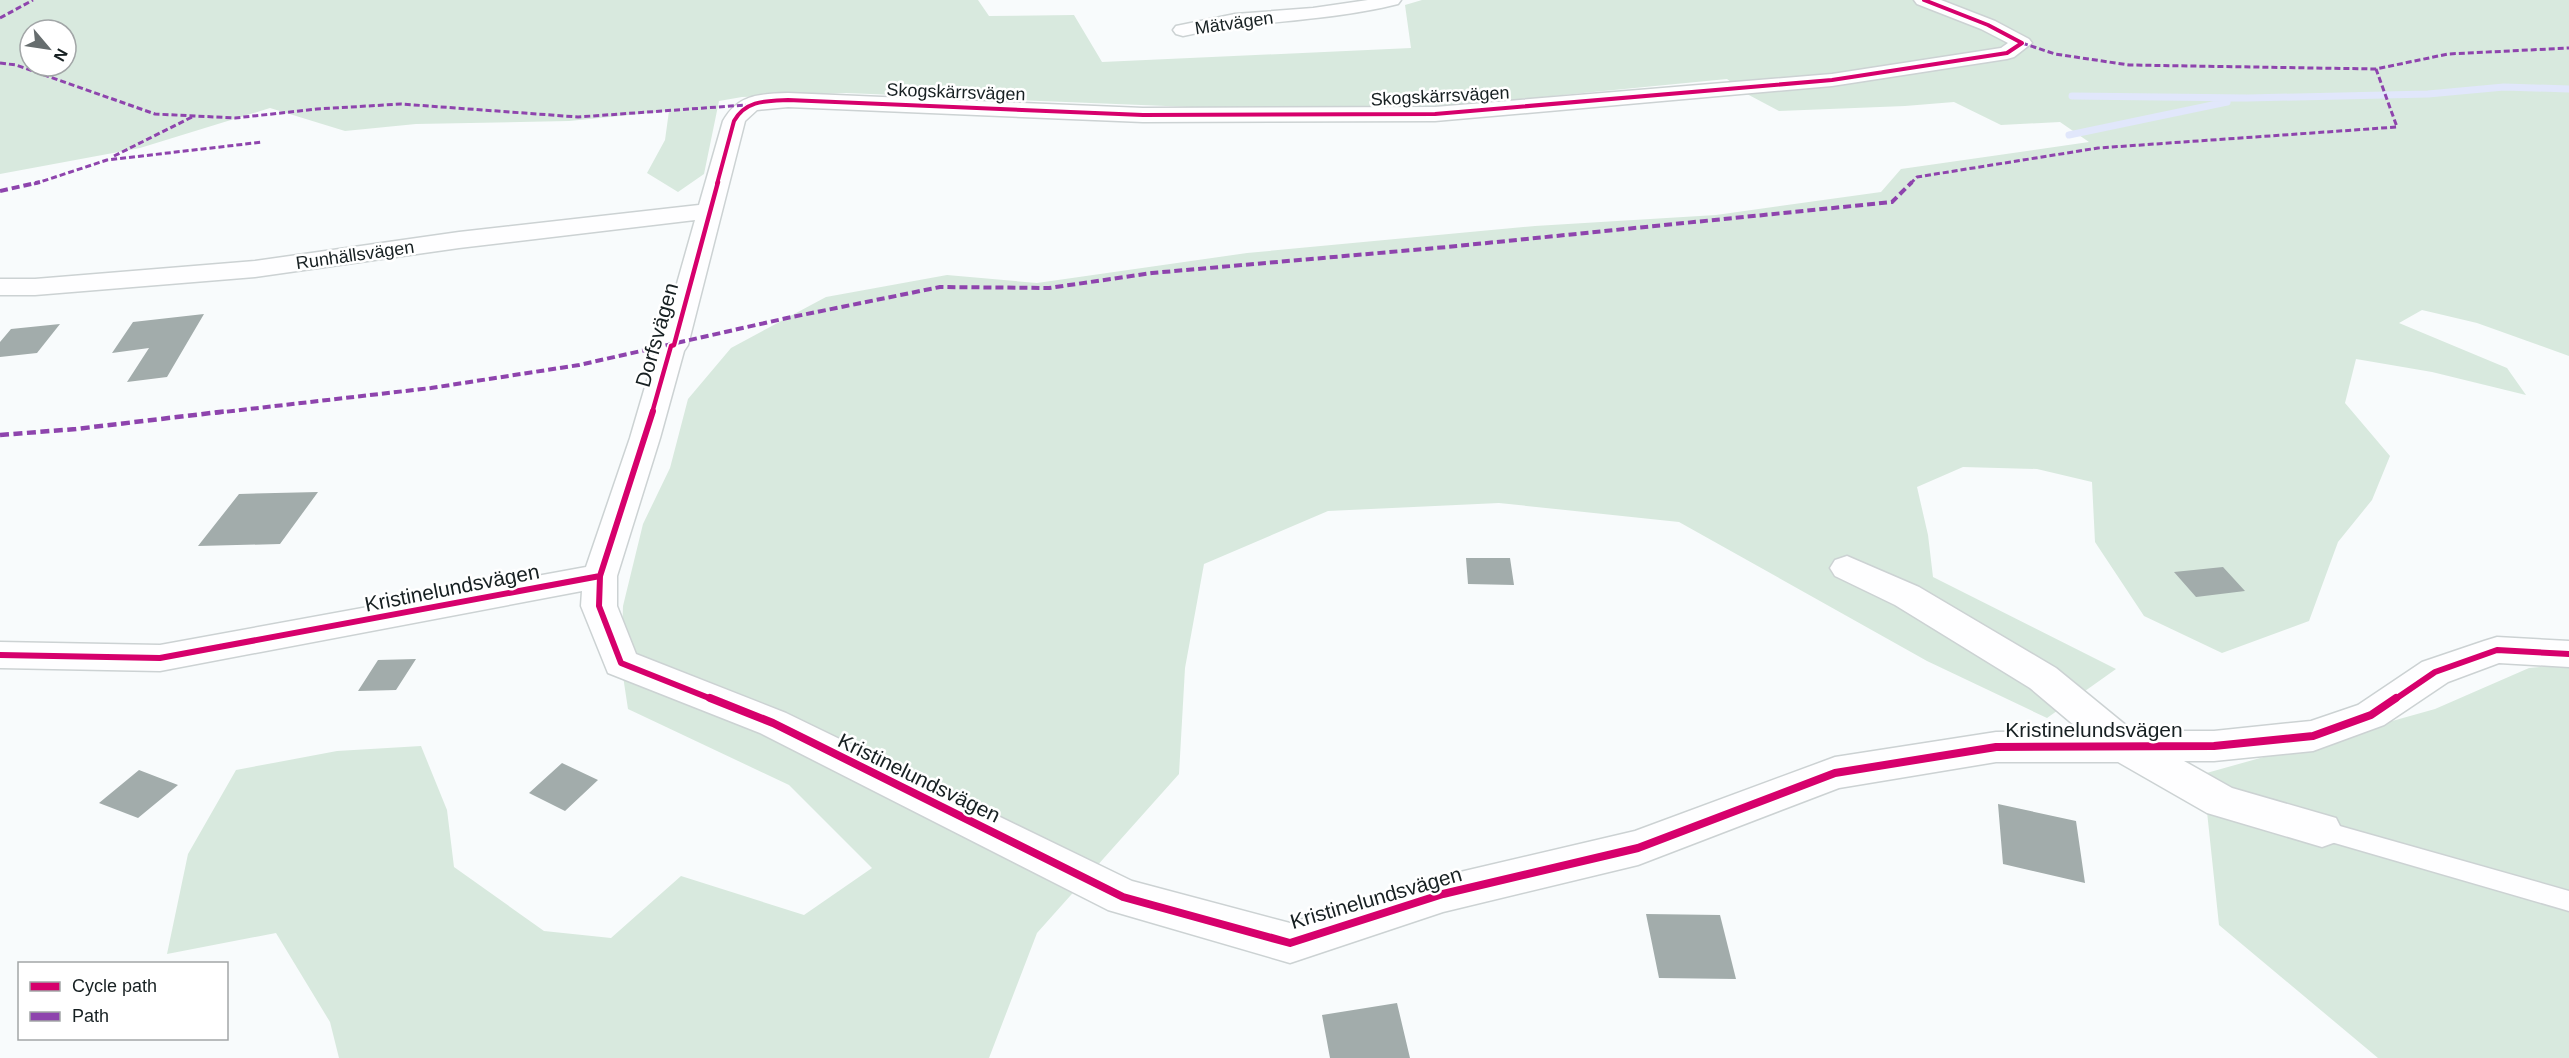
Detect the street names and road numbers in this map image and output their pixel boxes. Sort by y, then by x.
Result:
street label: Mätvägen [1193,8,1275,38]
street label: Skogskärrsvägen [886,80,1026,104]
street label: Skogskärrsvägen [1370,82,1510,110]
street label: Runhällsvägen [295,237,415,273]
street label: Dorfsvägen [631,280,682,390]
street label: Kristinelundsvägen [363,559,541,616]
street label: Kristinelundsvägen [2005,718,2183,741]
street label: Kristinelundsvägen [834,728,1004,827]
street label: Kristinelundsvägen [1287,862,1464,933]

